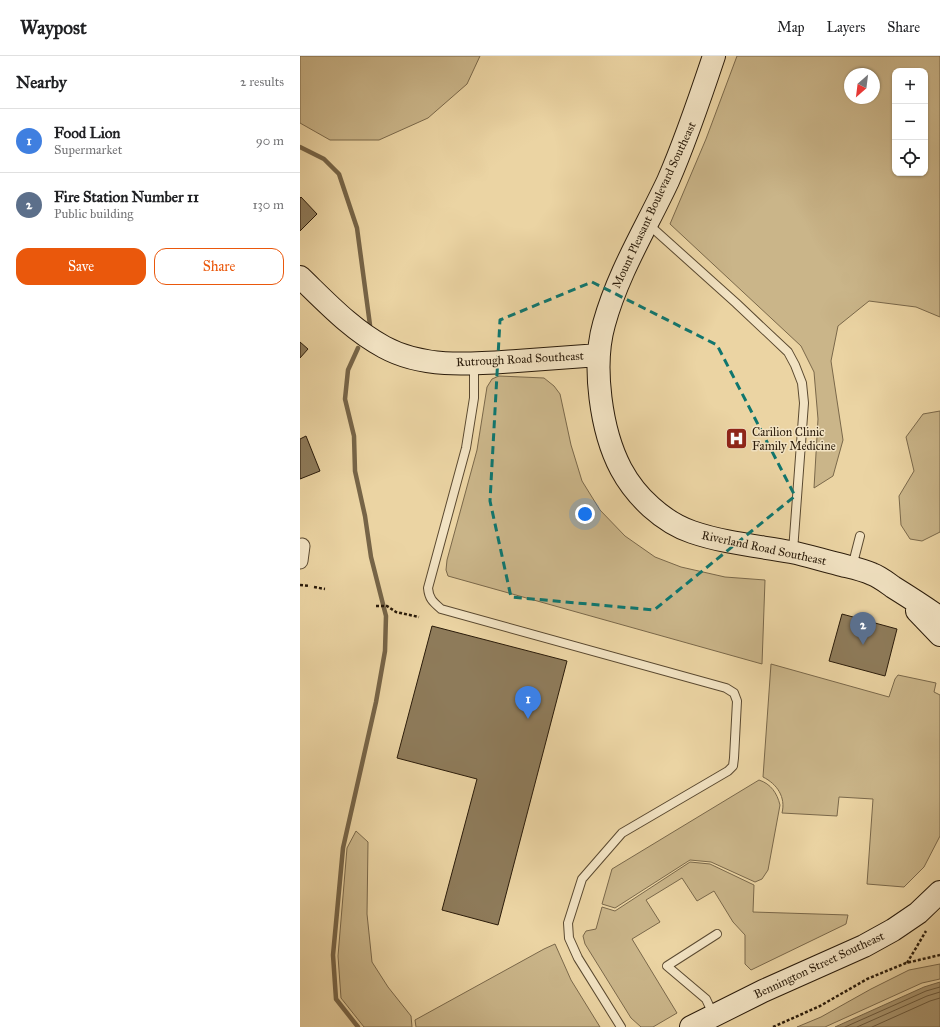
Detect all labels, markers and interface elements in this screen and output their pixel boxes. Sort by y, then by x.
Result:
text: Waypost [20,16,87,39]
text: Map [777,19,805,36]
text: Layers [827,19,865,36]
text: Share [887,19,920,36]
north arrow [844,68,880,104]
map controls [892,68,928,176]
button: + [892,68,928,104]
text: Nearby [16,72,67,93]
text: 2 results [240,74,284,90]
button: − [892,104,928,140]
street label: Mount Pleasant Boulevard Southeast [609,119,699,291]
text: Food Lion [54,124,121,142]
text: 1 [26,133,32,149]
text: 90 m [256,133,284,149]
button: locate [892,140,928,176]
text: Supermarket [54,142,122,158]
text: Fire Station Number 11 [54,188,199,206]
text: 2 [26,197,32,213]
text: 130 m [252,197,284,213]
text: Public building [54,206,133,222]
button: Save [16,248,146,285]
button: Share [154,248,284,285]
street label: Rutrough Road Southeast [456,349,585,370]
place label: Carilion Clinic Family Medicine [752,425,836,453]
hospital icon: Carilion Clinic Family Medicine [724,426,750,452]
your location [575,504,595,524]
street label: Riverland Road Southeast [700,528,828,568]
pin: 2 [850,612,876,645]
pin: 1 [515,686,541,719]
street label: Bennington Street Southeast [752,928,887,1002]

